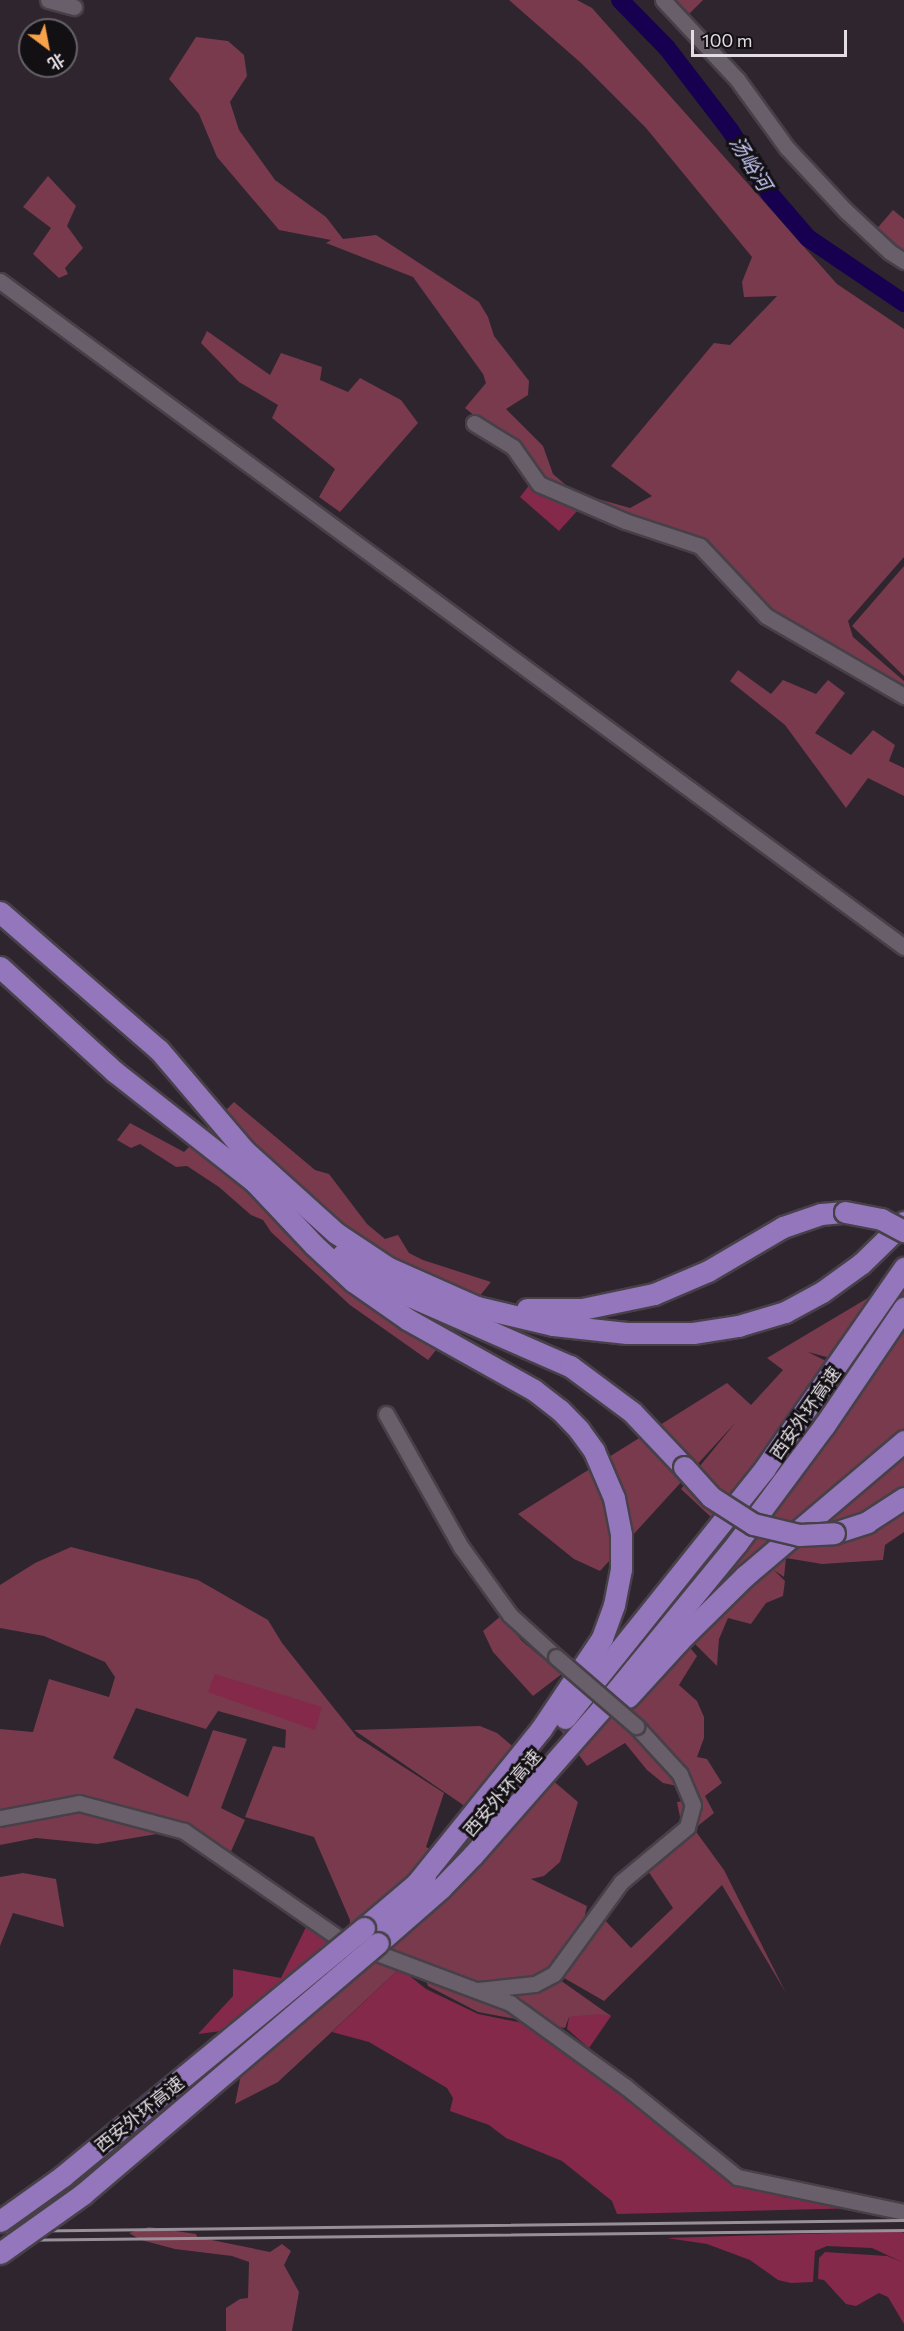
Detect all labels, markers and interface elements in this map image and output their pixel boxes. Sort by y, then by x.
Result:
north arrow [18,18,78,78]
scale bar [694,18,850,56]
text: 100 m [702,29,752,51]
text: 北 [45,50,69,74]
water label: 汤峪河 [725,131,777,195]
street label: 西安外环高速 [765,1363,845,1463]
street label: 西安外环高速 [458,1745,546,1841]
street label: 西安外环高速 [90,2072,188,2156]

